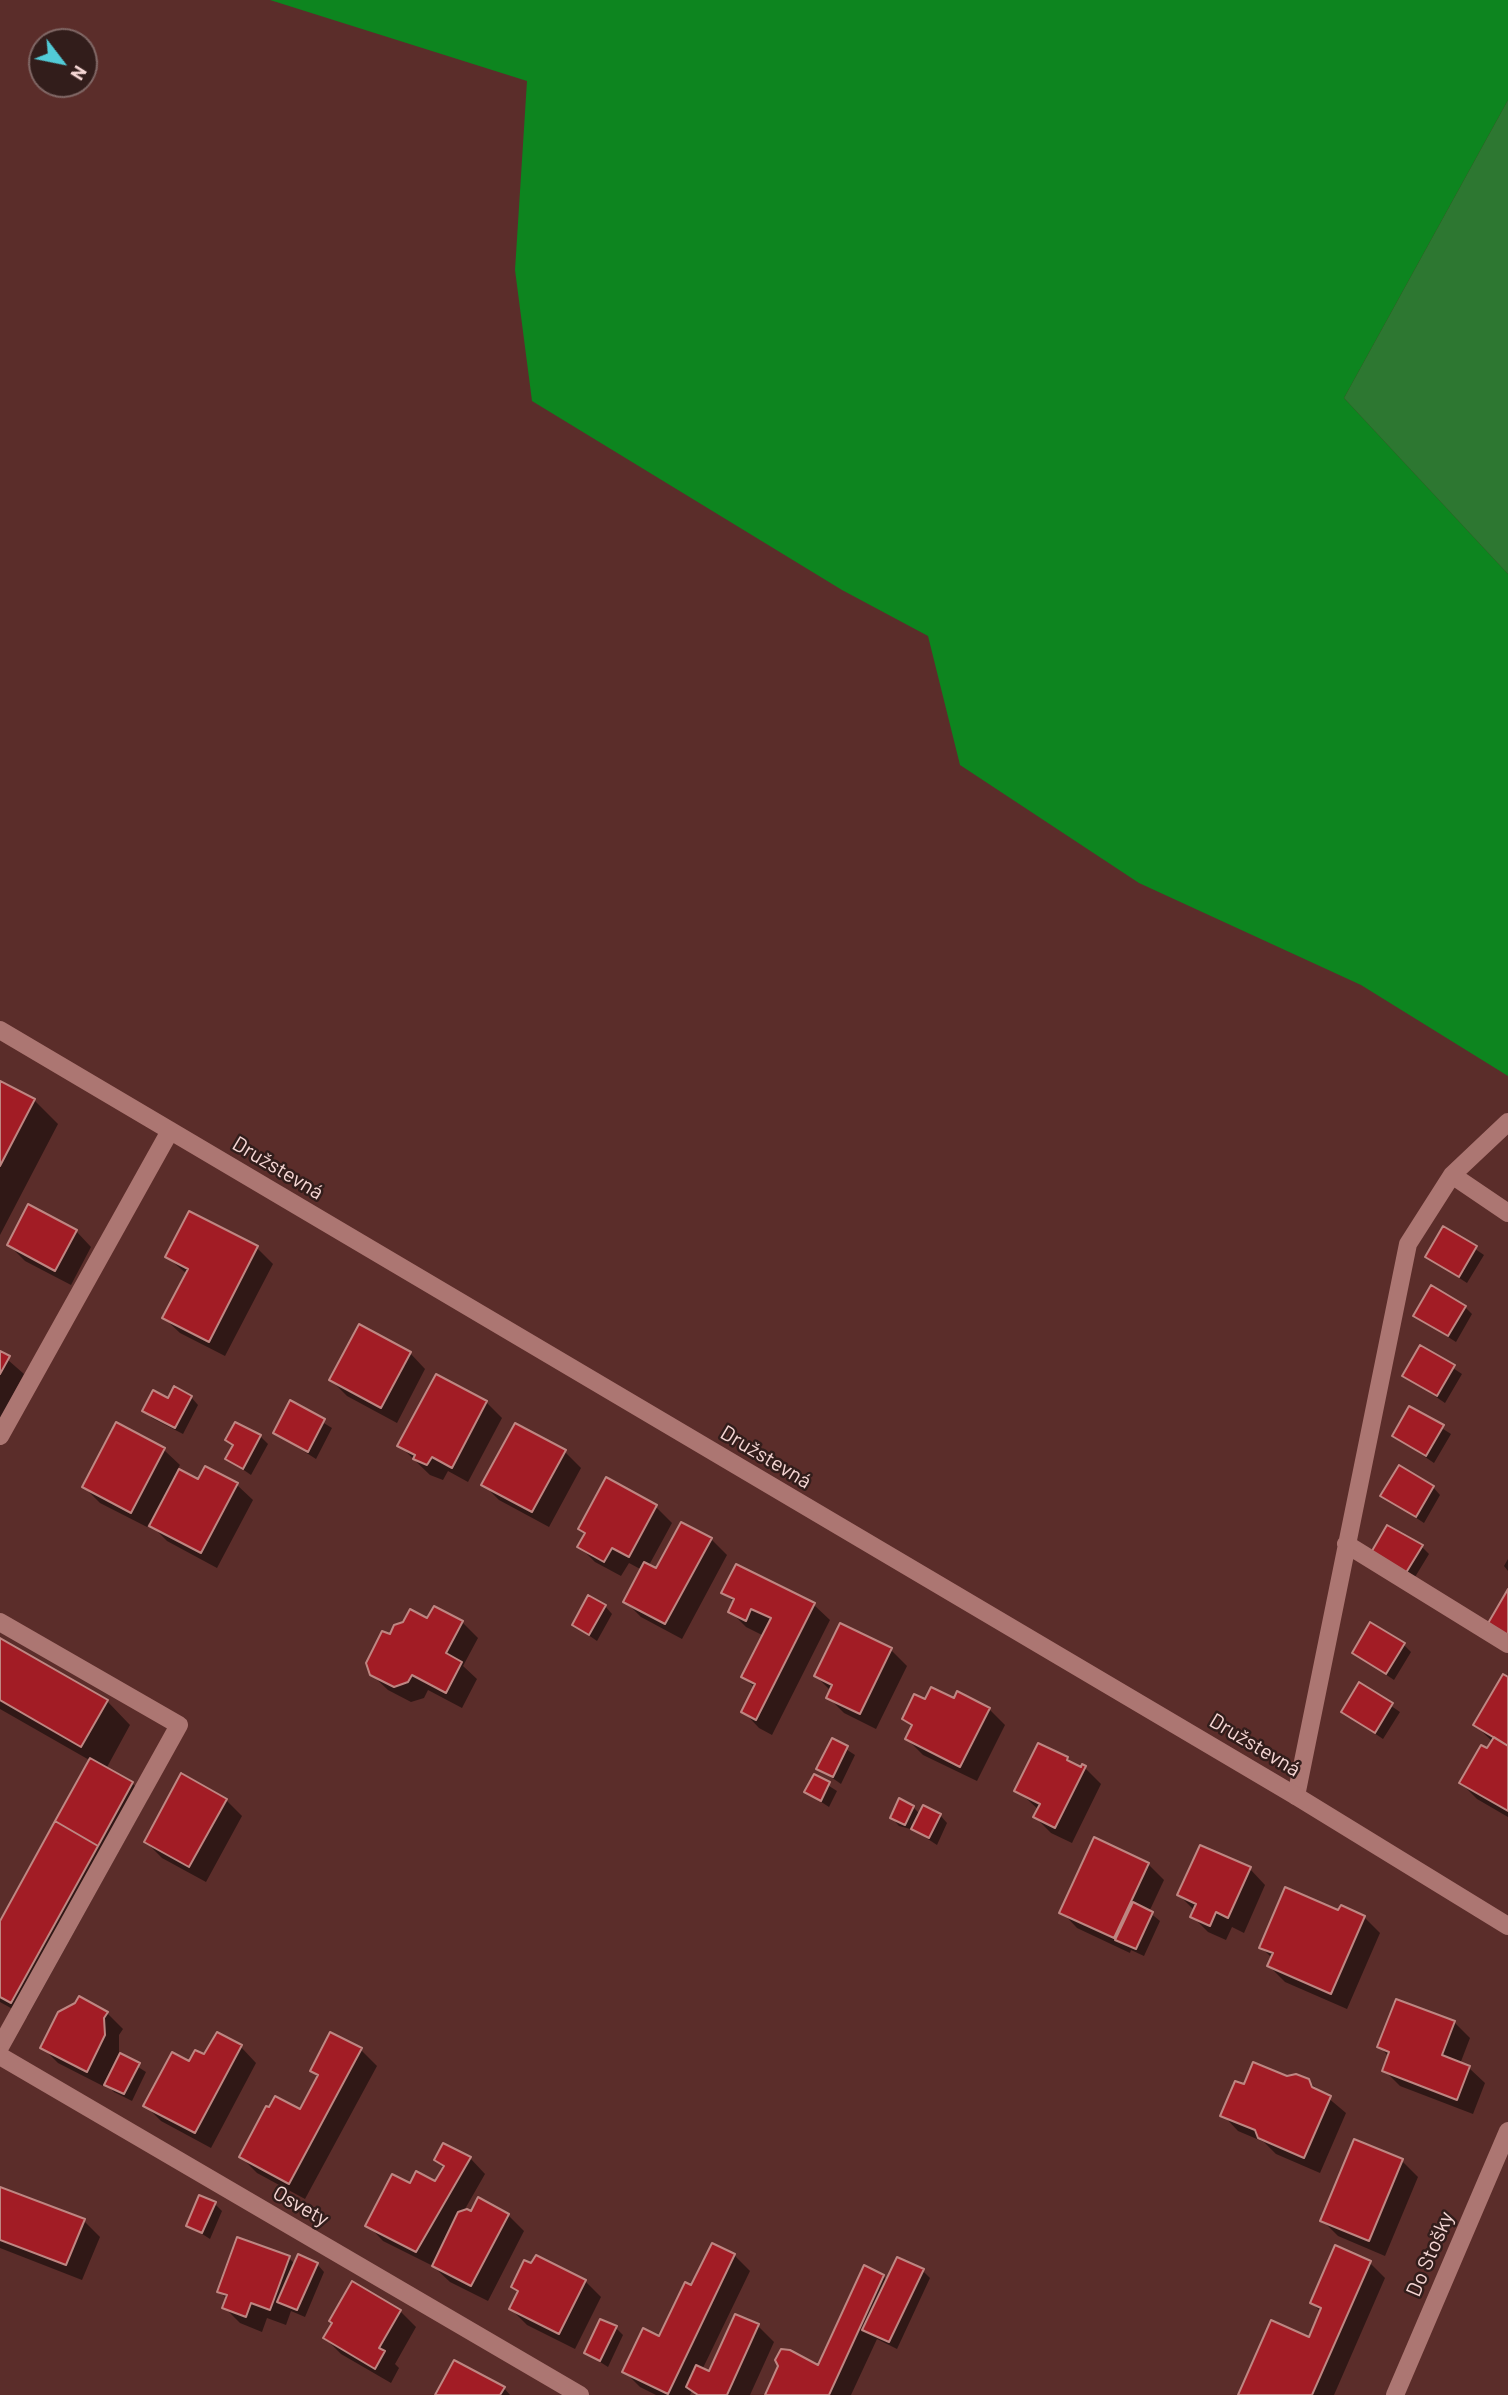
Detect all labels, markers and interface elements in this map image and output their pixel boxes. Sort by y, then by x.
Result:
north arrow [28,28,98,98]
text: N [66,62,93,85]
street label: Družstevná [228,1131,328,1205]
street label: Družstevná [716,1420,816,1494]
street label: Družstevná [1205,1708,1305,1782]
street label: Osvety [269,2180,333,2232]
street label: Do Stošky [1401,2208,1459,2300]

